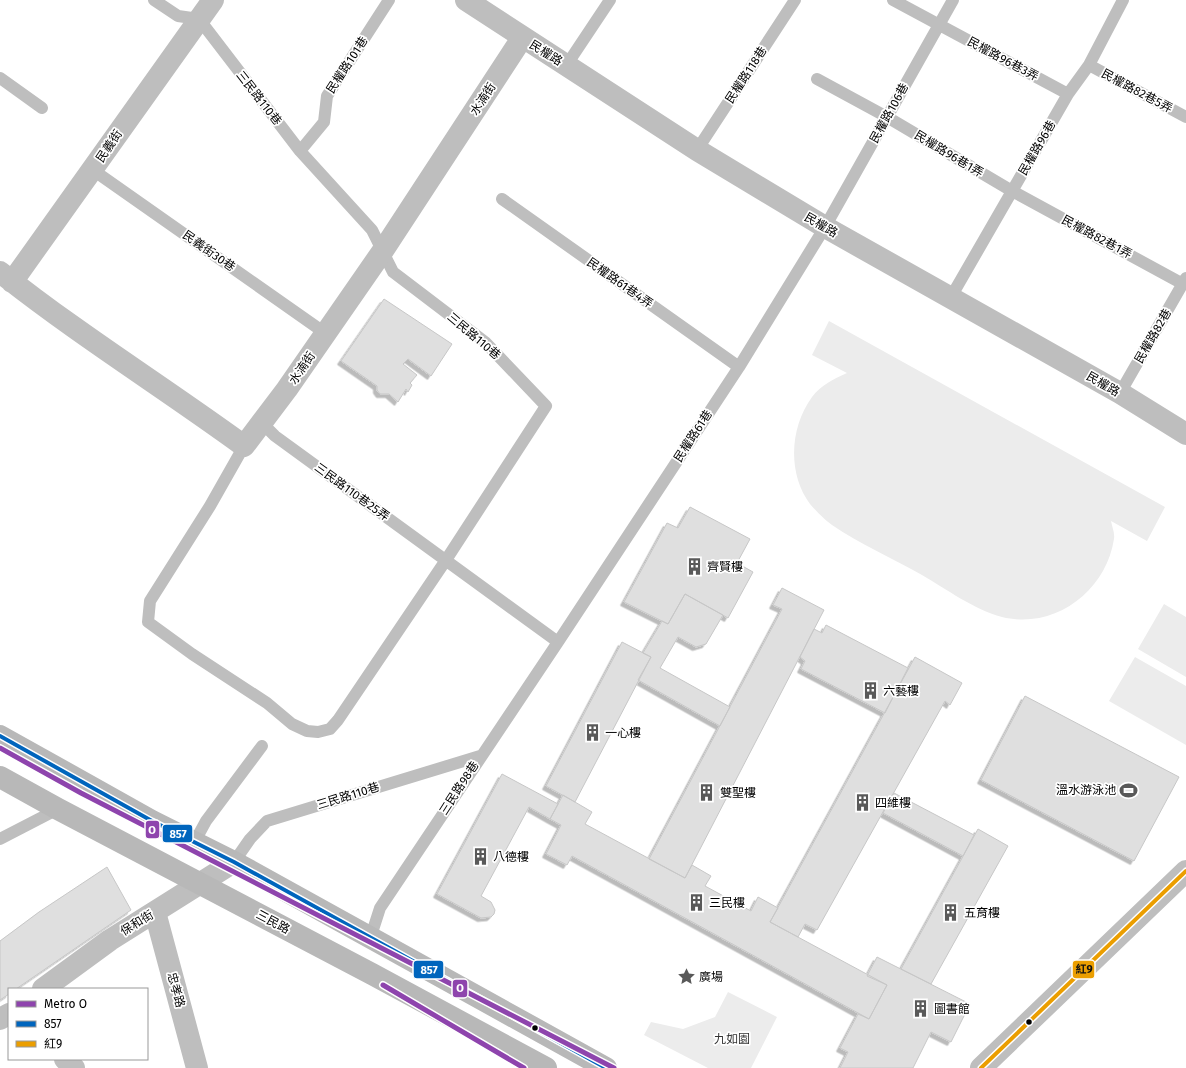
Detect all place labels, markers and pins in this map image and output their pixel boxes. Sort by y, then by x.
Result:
building icon: 齊賢樓 [684,557,704,577]
place label: 齊賢樓 [707,560,743,574]
building icon: 六藝樓 [860,681,880,701]
place label: 六藝樓 [883,684,919,698]
building icon: 一心樓 [582,723,602,743]
place label: 一心樓 [605,726,641,740]
sports icon: 溫水游泳池 [1119,780,1139,800]
building icon: 雙聖樓 [697,783,717,803]
place label: 溫水游泳池 [1056,783,1116,797]
place label: 雙聖樓 [720,786,756,800]
building icon: 四維樓 [852,793,872,813]
place label: 四維樓 [875,796,911,810]
building icon: 八德樓 [470,847,490,867]
place label: 八德樓 [493,850,529,864]
building icon: 三民樓 [686,893,706,913]
place label: 三民樓 [709,896,745,910]
building icon: 五育樓 [941,903,961,923]
place label: 五育樓 [964,906,1000,920]
place icon: 廣場 [676,967,696,987]
place label: 廣場 [699,970,723,984]
building icon: 圖書館 [911,999,931,1019]
place label: 圖書館 [934,1002,970,1016]
unlabelled marker [1024,1017,1034,1027]
unlabelled marker [530,1023,540,1033]

